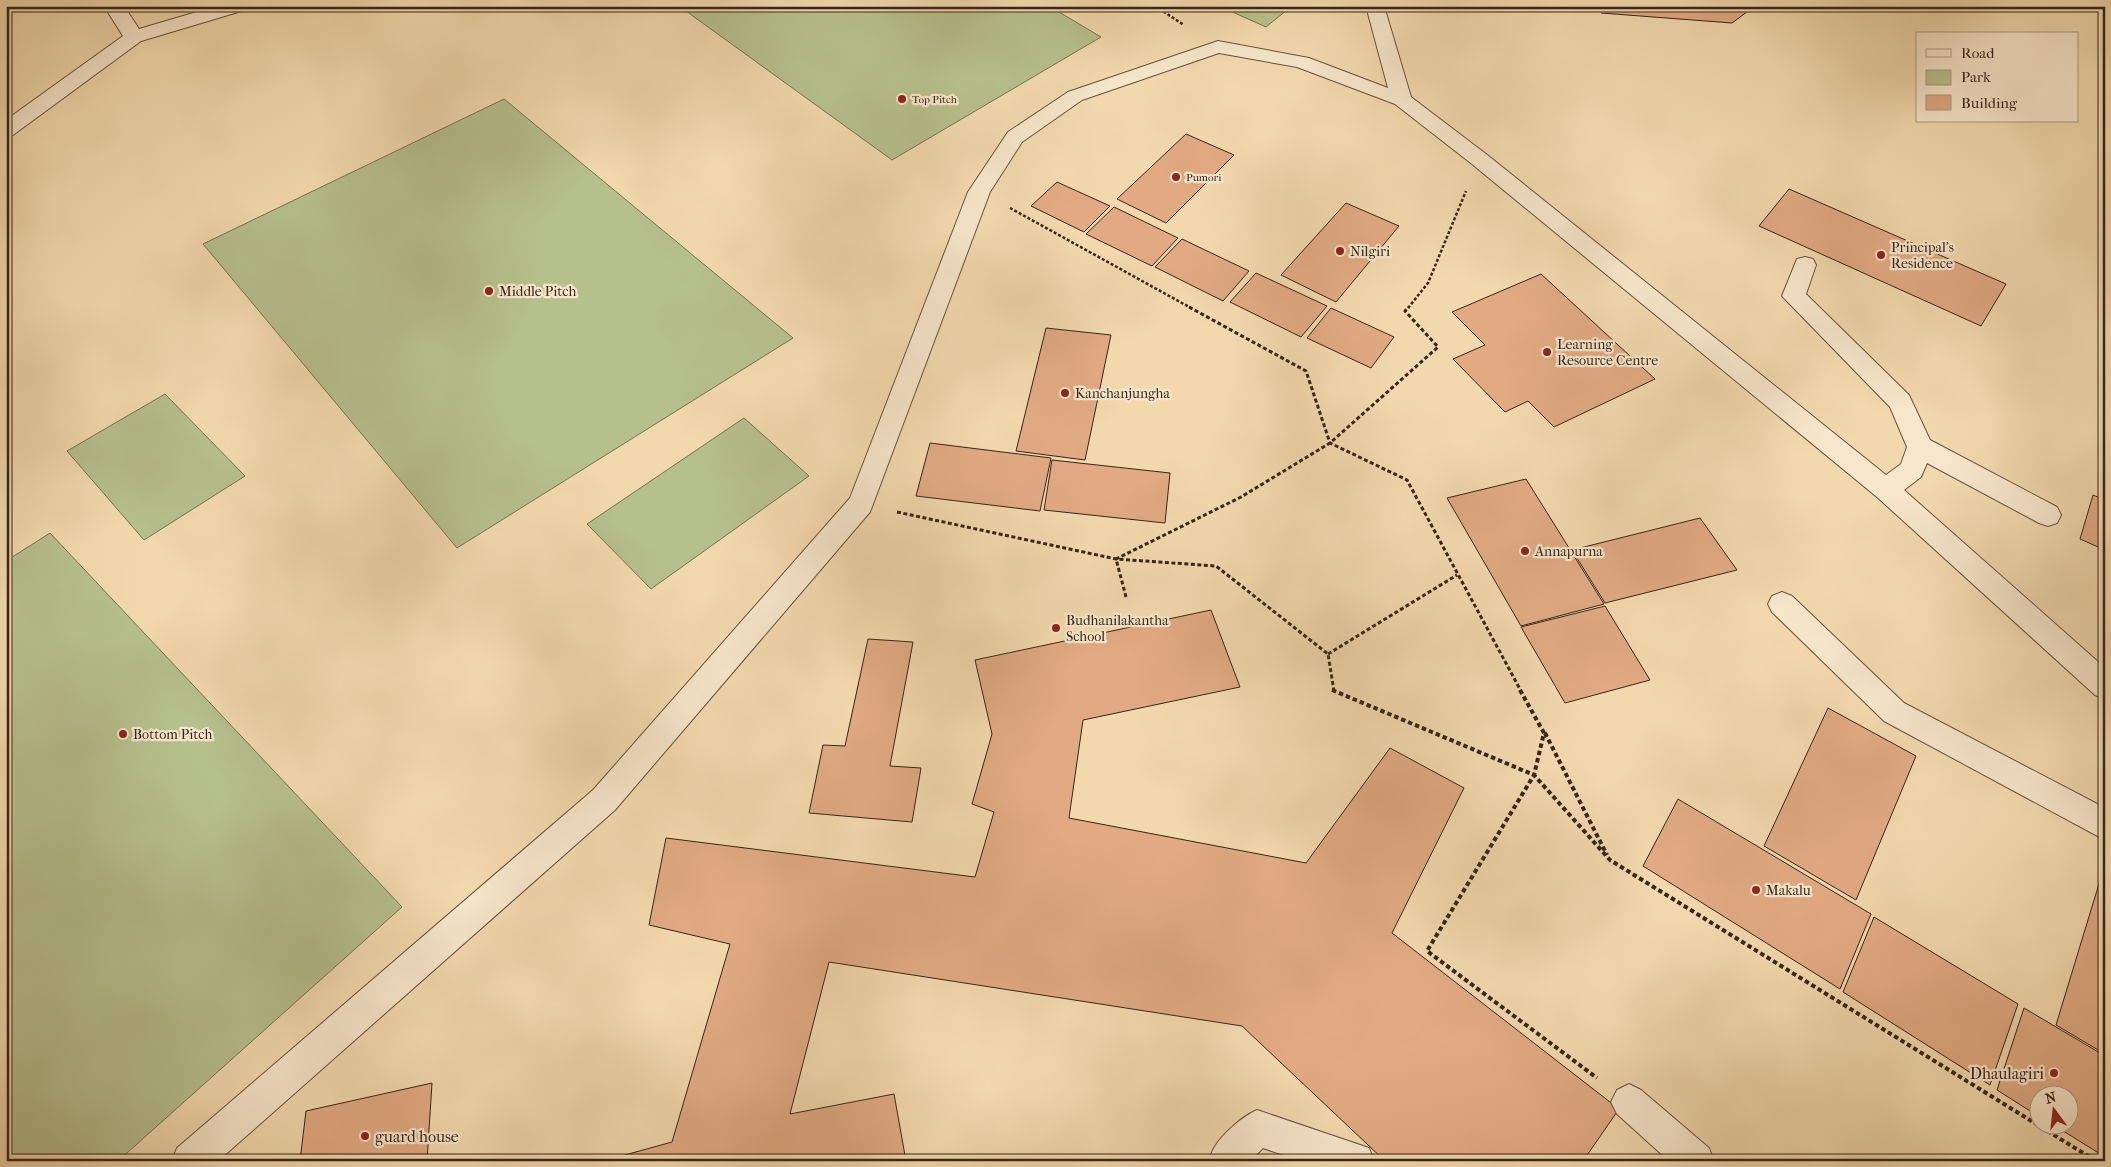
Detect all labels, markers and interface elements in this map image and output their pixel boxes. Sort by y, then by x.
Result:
legend [1916,32,2078,122]
text: Road [1961,44,1995,62]
text: Park [1961,68,1991,86]
marker: Top Pitch [896,93,908,105]
place label: Top Pitch [912,93,958,106]
text: Building [1961,94,2018,112]
marker: Pumori [1170,171,1182,183]
place label: Pumori [1186,171,1222,184]
place label: Principal's Residence [1891,239,1954,272]
place label: Nilgiri [1350,243,1390,260]
marker: Nilgiri [1334,245,1346,257]
marker: Principal's Residence [1875,249,1887,261]
place label: Middle Pitch [499,283,576,300]
marker: Middle Pitch [483,285,495,297]
place label: Learning Resource Centre [1557,336,1658,369]
marker: Learning Resource Centre [1541,346,1553,358]
place label: Kanchanjungha [1075,385,1170,402]
marker: Kanchanjungha [1059,387,1071,399]
place label: Annapurna [1534,543,1603,560]
marker: Annapurna [1519,545,1531,557]
place label: Budhanilakantha School [1066,612,1169,645]
marker: Budhanilakantha School [1050,622,1062,634]
place label: Bottom Pitch [133,726,212,743]
marker: Bottom Pitch [117,728,129,740]
place label: Makalu [1766,882,1811,899]
marker: Makalu [1750,884,1762,896]
place label: Dhaulagiri [1970,1064,2044,1083]
marker: Dhaulagiri [2048,1067,2060,1079]
north arrow [2028,1084,2078,1134]
text: N [2043,1088,2058,1108]
place label: guard house [375,1127,459,1146]
marker: guard house [359,1130,371,1142]

